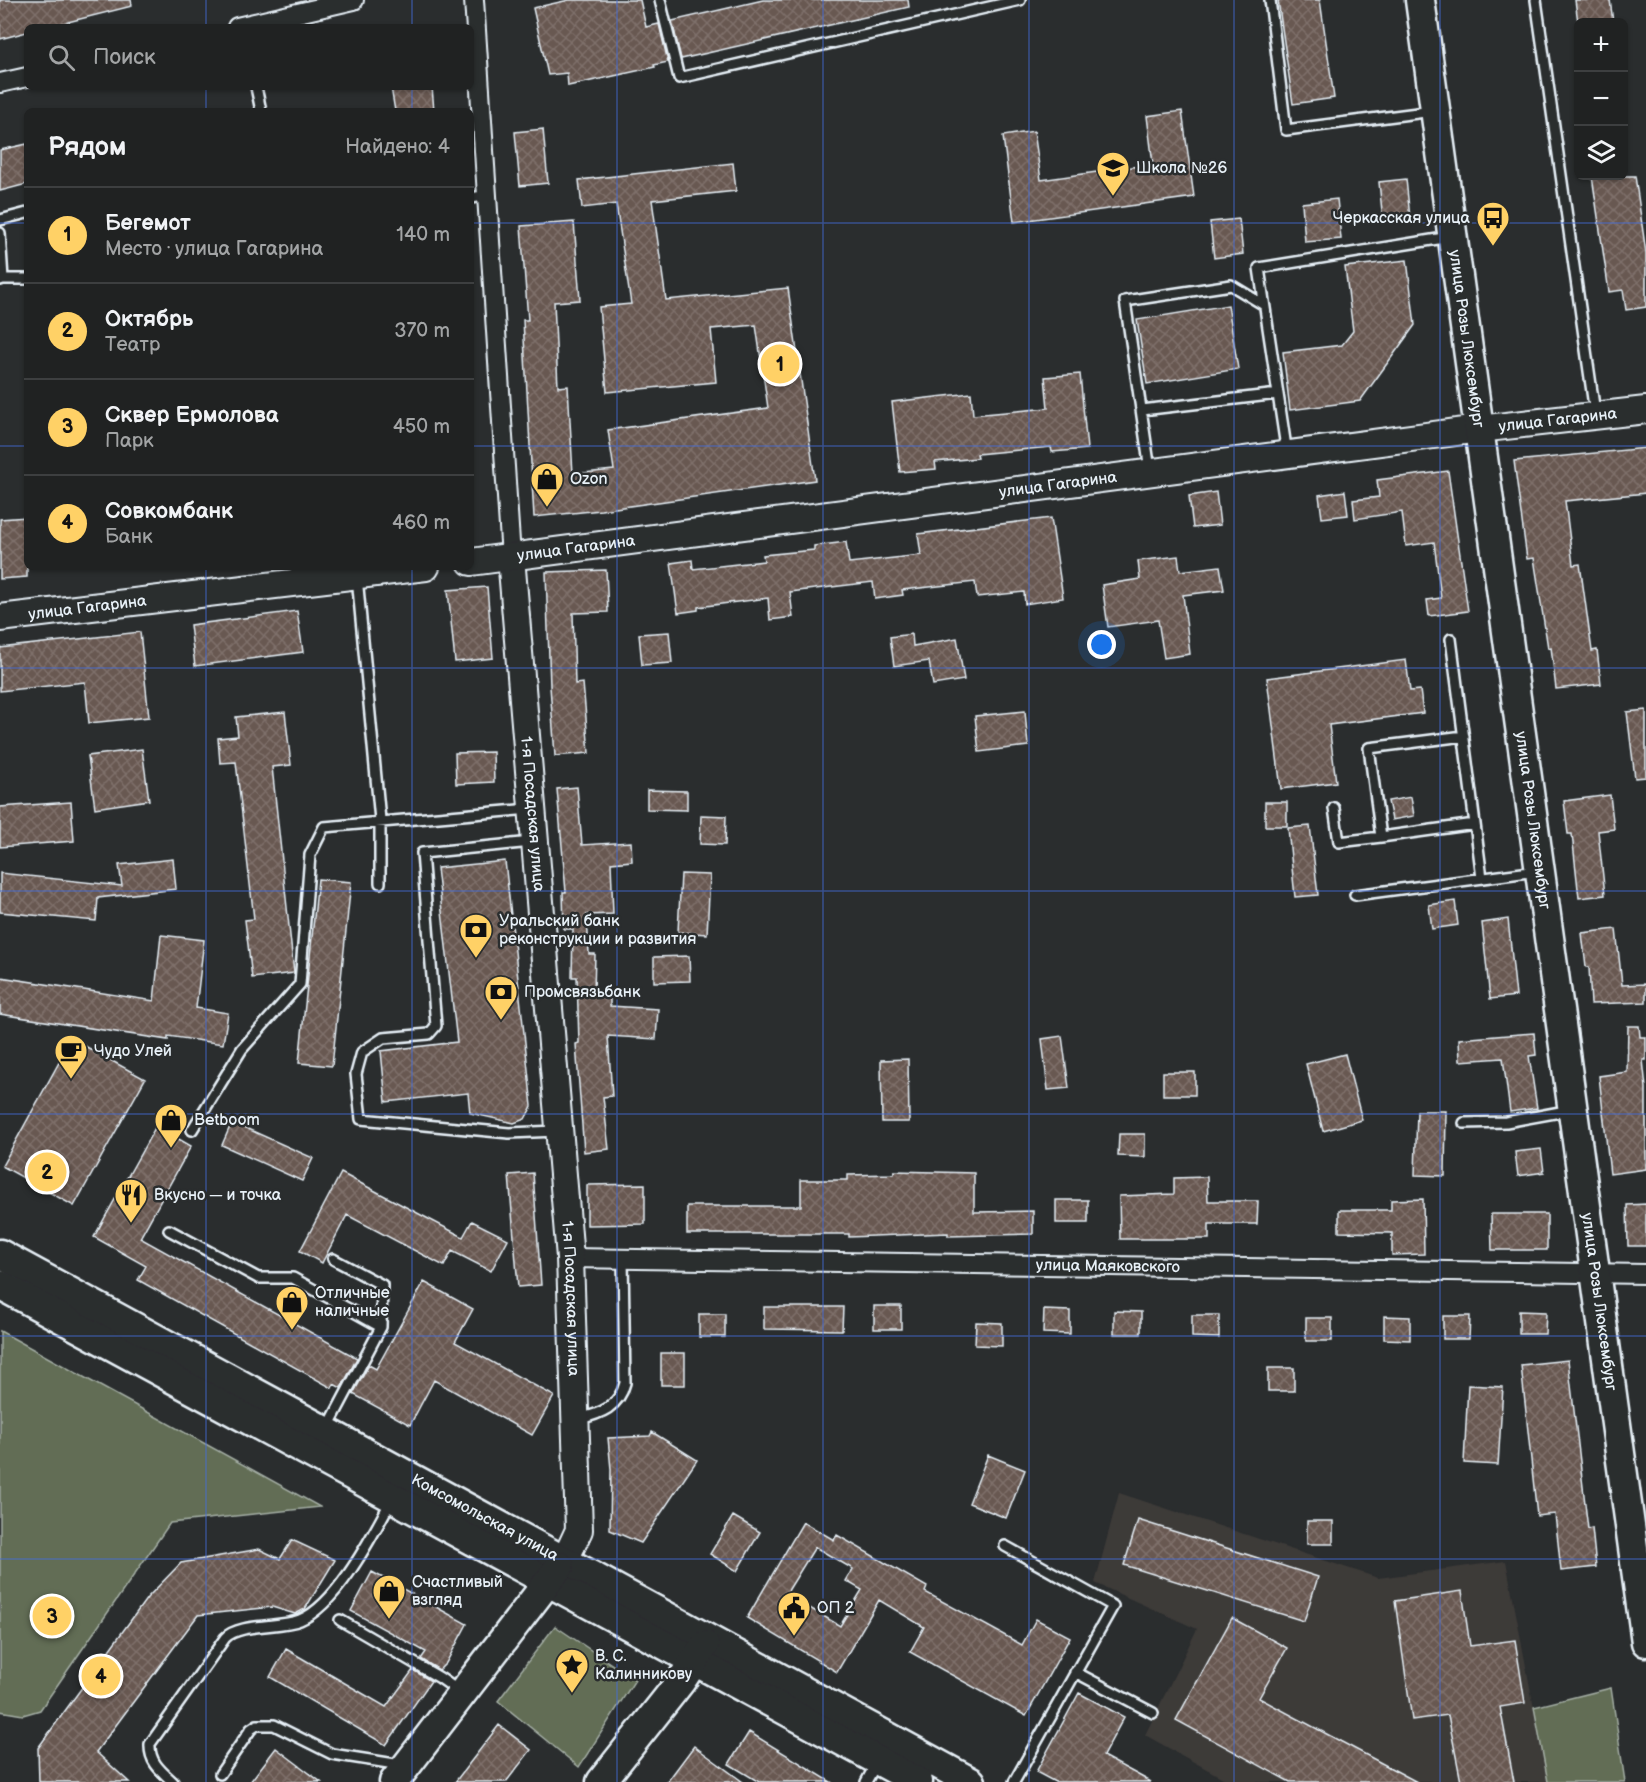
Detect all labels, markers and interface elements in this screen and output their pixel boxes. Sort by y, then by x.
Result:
map controls [1574,18,1628,180]
button: + [1574,18,1628,72]
search box [24,24,474,90]
icon: search [45,41,78,74]
text: Поиск [93,44,156,71]
button: − [1574,72,1628,126]
button: layers [1574,126,1628,180]
text: Рядом [48,132,126,163]
text: Найдено: 4 [345,135,450,159]
school or university icon: Школа №26 [1095,150,1131,197]
place label: Школа №26 [1136,159,1227,178]
bus stop icon: Черкасская улица [1475,200,1511,247]
place label: Черкасская улица [1333,209,1471,228]
text: Бегемот [105,210,191,237]
text: 1 [63,223,72,247]
text: 140 m [396,223,450,247]
text: Место · улица Гагарина [105,237,323,261]
street label: улица Розы Люксембург [1445,249,1488,429]
text: Октябрь [105,306,193,333]
text: 2 [62,319,73,343]
text: 370 m [394,319,450,343]
text: Театр [105,333,160,357]
pin: 1 [760,342,800,386]
text: Сквер Ермолова [105,402,279,429]
street label: улица Гагарина [1498,404,1618,436]
text: 3 [62,415,73,439]
text: 450 m [393,415,450,439]
text: Парк [105,429,154,453]
shop icon: Ozon [529,461,565,508]
street label: улица Гагарина [998,467,1119,502]
place label: Ozon [570,470,608,489]
text: Совкомбанк [105,498,233,525]
text: 4 [62,511,73,535]
text: 460 m [392,511,450,535]
text: Банк [105,525,153,549]
street label: улица Гагарина [516,531,637,565]
street label: улица Гагарина [27,591,148,624]
your location [1087,630,1116,659]
street label: улица Розы Люксембург [1511,730,1555,911]
street label: 1-я Посадская улица [517,736,549,893]
bank icon: Уральский банк реконструкции и развития [458,912,494,959]
place label: Уральский банк реконструкции и развития [499,912,696,949]
bank icon: Промсвязьбанк [483,974,519,1021]
place label: Промсвязьбанк [524,983,641,1002]
cafe icon: Чудо Улей [53,1033,89,1080]
place label: Чудо Улей [94,1042,172,1061]
shop icon: Betboom [153,1102,189,1149]
place label: Betboom [194,1111,260,1130]
pin: 2 [28,1150,66,1194]
restaurant icon: Вкусно — и точка [113,1177,149,1224]
place label: Вкусно — и точка [154,1186,282,1205]
street label: улица Розы Люксембург [1578,1211,1621,1392]
street label: 1-я Посадская улица [557,1220,583,1377]
street label: улица Маяковского [1036,1255,1180,1277]
shop icon: Отличные наличные [274,1284,310,1331]
place label: Отличные наличные [315,1284,390,1321]
street label: Комсомольская улица [408,1470,562,1566]
shop icon: Счастливый взгляд [371,1573,407,1620]
place label: Счастливый взгляд [412,1573,503,1610]
public building icon: ОП 2 [776,1590,812,1637]
pin: 3 [32,1594,72,1638]
place label: ОП 2 [817,1599,855,1618]
place icon: В. С. Калинникову [554,1647,590,1694]
place label: В. С. Калинникову [595,1647,693,1684]
pin: 4 [82,1654,120,1698]

